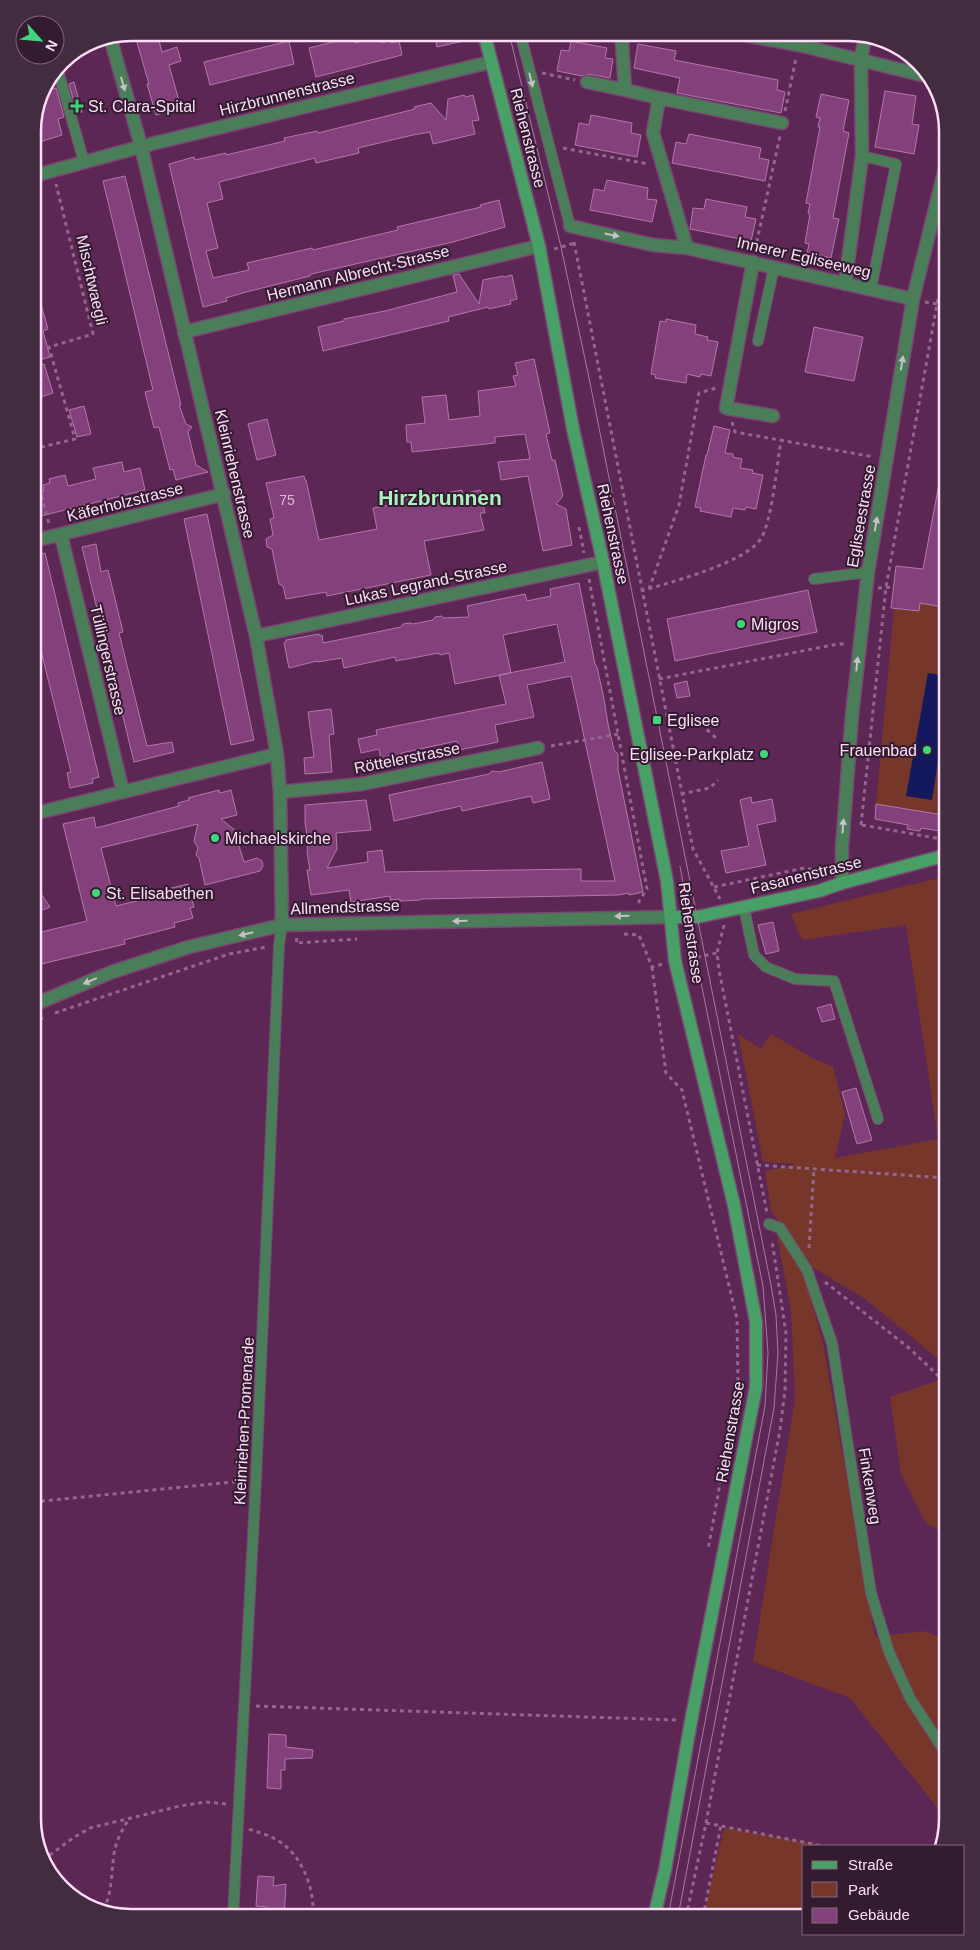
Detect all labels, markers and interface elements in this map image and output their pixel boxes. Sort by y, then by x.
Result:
north arrow [15,15,65,65]
text: N [42,38,61,54]
street label: Hirzbrunnenstrasse [218,69,356,119]
one-way arrow [527,72,535,88]
one-way arrow [119,76,127,91]
street label: Riehenstrasse [507,86,549,190]
place label: St. Clara-Spital [88,98,196,115]
marker: St. Clara-Spital [70,99,84,113]
one-way arrow [604,231,620,239]
street label: Mischtwaegli [73,233,111,327]
street label: Innerer Egliseeweg [735,233,873,281]
street label: Hermann Albrecht-Strasse [265,242,451,304]
one-way arrow [899,355,907,371]
street label: Kleinriehenstrasse [212,408,258,540]
street label: Egliseestrasse [844,463,878,569]
street label: Käferholzstrasse [65,479,185,525]
street label: Riehenstrasse [594,482,632,586]
district label: Hirzbrunnen [378,486,502,509]
house number: 75 [279,492,295,508]
one-way arrow [872,515,880,531]
street label: Lukas Legrand-Strasse [343,557,509,609]
street label: Tüllingerstrasse [87,603,129,717]
place label: Migros [751,616,799,633]
marker: Migros [735,618,747,630]
one-way arrow [853,656,861,672]
place label: Eglisee [667,712,720,729]
marker: Eglisee [651,714,663,726]
street label: Röttelerstrasse [353,739,462,777]
place label: Frauenbad [840,742,917,759]
marker: Frauenbad [921,744,933,756]
place label: Eglisee-Parkplatz [630,746,754,763]
marker: Eglisee-Parkplatz [758,748,770,760]
one-way arrow [840,818,848,834]
place label: Michaelskirche [225,830,331,847]
marker: Michaelskirche [209,832,221,844]
street label: Fasanenstrasse [749,853,863,897]
street label: Riehenstrasse [675,881,707,985]
place label: St. Elisabethen [106,885,214,902]
marker: St. Elisabethen [90,887,102,899]
street label: Allmendstrasse [290,897,400,917]
one-way arrow [614,913,630,921]
one-way arrow [451,917,467,925]
one-way arrow [237,930,253,938]
one-way arrow [83,978,98,985]
street label: Kleinriehen-Promenade [231,1337,257,1505]
street label: Riehenstrasse [713,1380,747,1484]
street label: Finkenweg [856,1446,884,1526]
legend [802,1845,965,1935]
text: Straße [848,1856,893,1873]
text: Park [848,1881,879,1898]
text: Gebäude [848,1906,910,1923]

